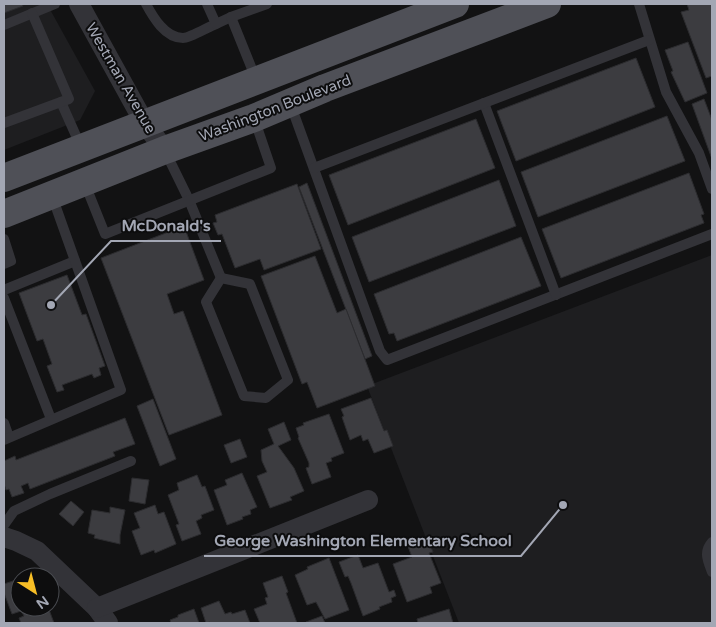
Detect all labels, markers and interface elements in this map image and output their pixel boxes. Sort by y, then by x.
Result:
street label: Westman Avenue [82,19,160,137]
street label: Washington Boulevard [196,71,354,145]
callout: McDonald's [111,210,221,241]
text: McDonald's [121,216,211,236]
callout: George Washington Elementary School [204,525,521,556]
text: George Washington Elementary School [214,531,512,551]
north arrow [10,567,60,617]
text: N [33,592,52,612]

